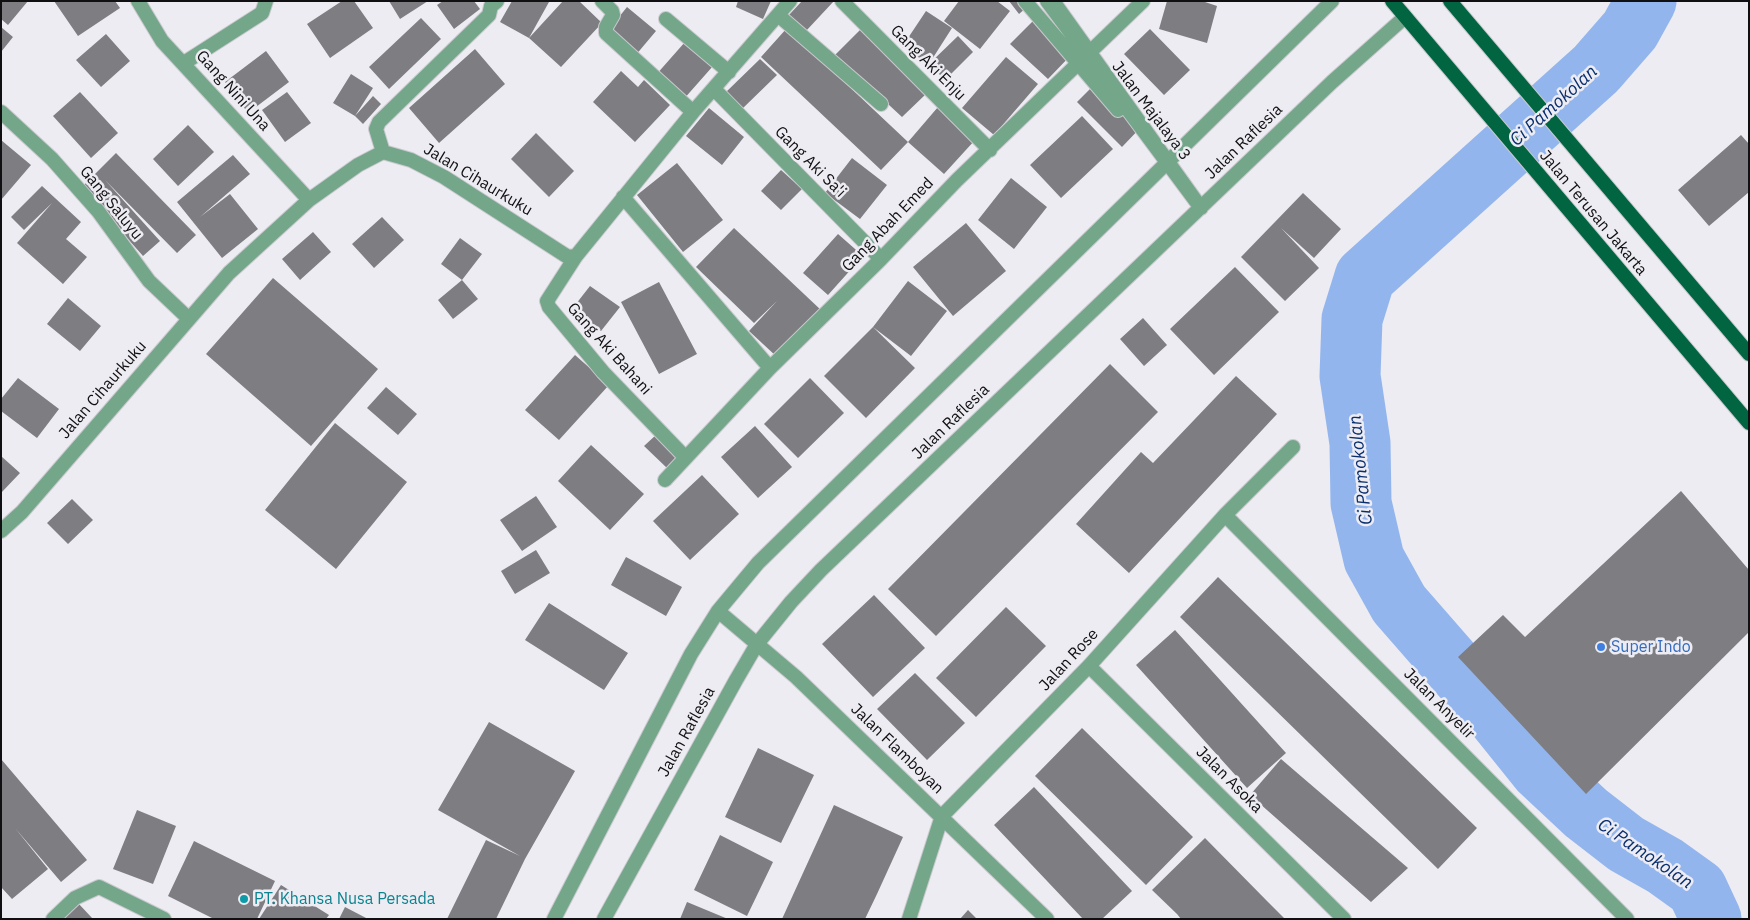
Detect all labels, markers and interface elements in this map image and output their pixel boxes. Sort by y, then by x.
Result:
street label: Gang Aki Enju [886,21,970,105]
street label: Gang Nini Una [192,47,274,135]
street label: Jalan Majalaya 3 [1108,58,1194,164]
water label: Ci Pamokolan [1506,61,1602,151]
street label: Jalan Raflesia [1201,100,1287,184]
street label: Gang Aki Sa'i [770,122,850,202]
street label: Jalan Cihaurkuku [420,140,536,220]
street label: Jalan Terusan Jakarta [1535,147,1651,279]
street label: Gang Saluyu [75,162,147,244]
street label: Gang Abah Emed [838,174,938,276]
street label: Gang Aki Bahani [563,299,655,399]
street label: Jalan Cihaurkuku [55,337,151,443]
street label: Jalan Raflesia [908,380,994,464]
water label: Ci Pamokolan [1345,414,1377,526]
street label: Jalan Rose [1035,625,1103,695]
place label: Super Indo [1611,637,1691,657]
marker: Super Indo [1595,641,1607,653]
street label: Jalan Anyelir [1399,664,1479,744]
street label: Jalan Raflesia [654,684,720,780]
street label: Jalan Flamboyan [847,700,947,798]
street label: Jalan Asoka [1192,743,1266,817]
water label: Ci Pamokolan [1593,814,1697,894]
place label: PT. Khansa Nusa Persada [254,889,435,909]
marker: PT. Khansa Nusa Persada [238,893,250,905]

